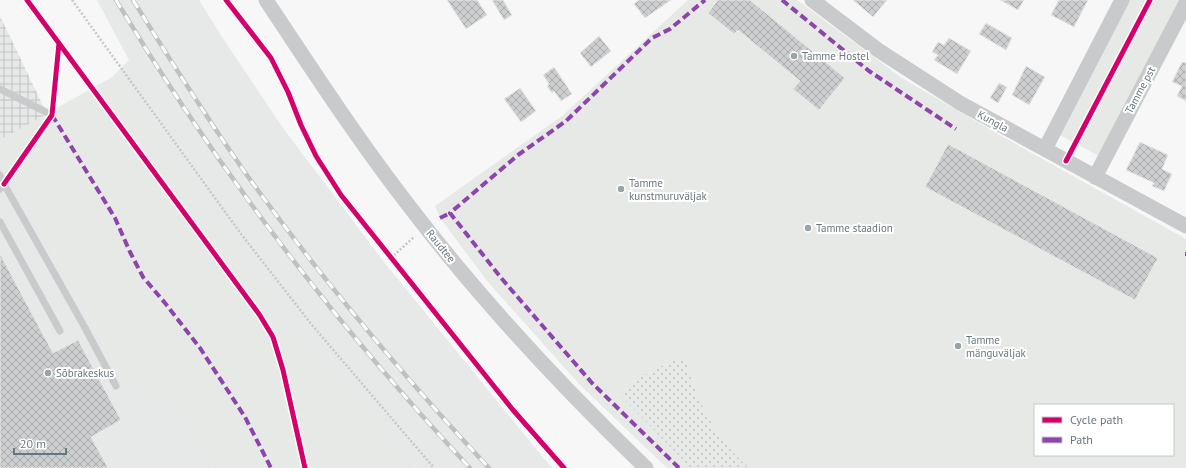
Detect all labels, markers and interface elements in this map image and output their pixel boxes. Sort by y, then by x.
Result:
place label: Tamme Hostel [802,49,870,63]
marker: Tamme Hostel [789,51,799,61]
street label: Tamme pst [1122,64,1158,116]
street label: Kungla [975,107,1011,135]
place label: Tamme kunstmuruväljak [629,176,707,203]
marker: Tamme kunstmuruväljak [616,184,626,194]
place label: Tamme staadion [816,221,893,235]
marker: Tamme staadion [803,223,813,233]
street label: Raudtee [423,227,459,266]
place label: Tamme mänguväljak [966,333,1027,360]
marker: Tamme mänguväljak [953,341,963,351]
place label: Sõbrakeskus [56,366,114,380]
marker: Sõbrakeskus [43,368,53,378]
legend [1034,404,1174,456]
text: Cycle path [1070,412,1123,427]
scale bar [14,430,66,456]
text: Path [1070,432,1093,447]
text: 20 m [20,436,46,451]

